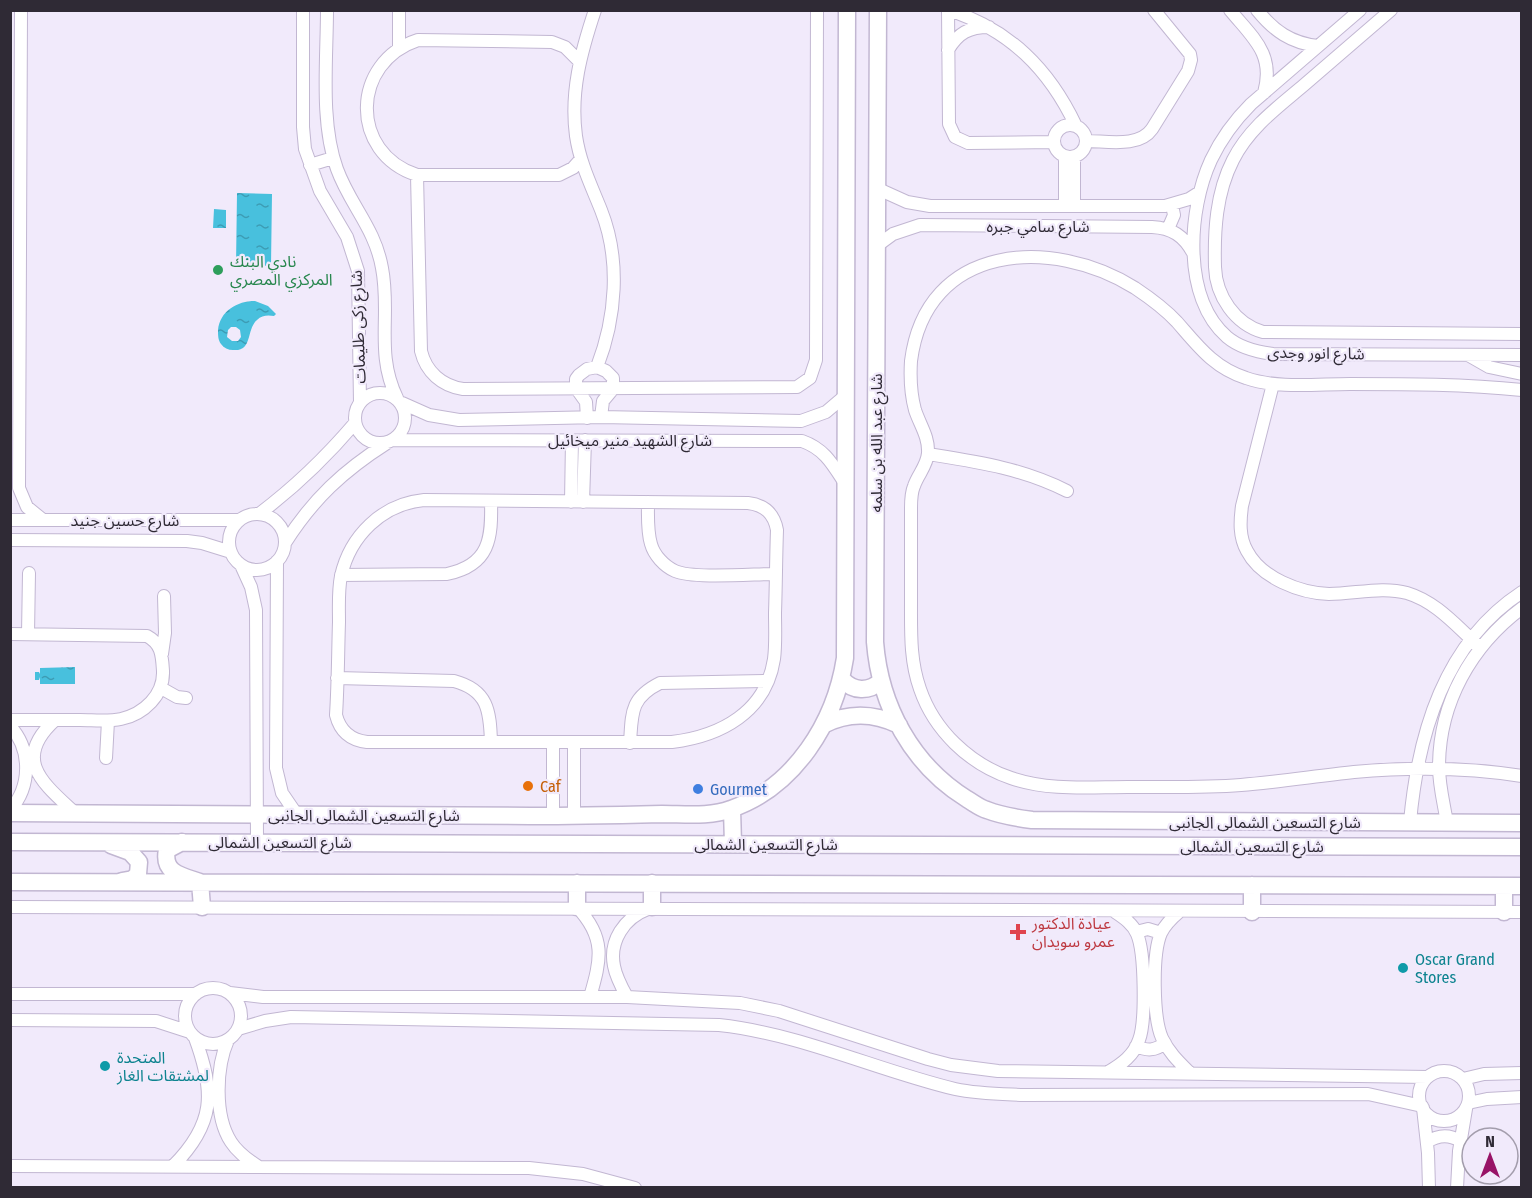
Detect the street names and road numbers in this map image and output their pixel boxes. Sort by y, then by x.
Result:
street label: شارع سامي جبره [986,217,1090,239]
street label: شارع زكى طليمات [347,270,372,384]
street label: شارع انور وجدى [1267,343,1365,366]
street label: شارع عبد الله بن سلمه [867,373,889,513]
street label: شارع الشهيد منير ميخائيل [548,431,712,453]
street label: شارع حسين جنيد [71,511,179,533]
street label: شارع التسعين الشمالى الجانبى [268,806,460,828]
street label: شارع التسعين الشمالى الجانبى [1169,813,1361,835]
street label: شارع التسعين الشمالى [208,833,352,855]
street label: شارع التسعين الشمالى [694,835,838,857]
street label: شارع التسعين الشمالى [1180,837,1324,859]

